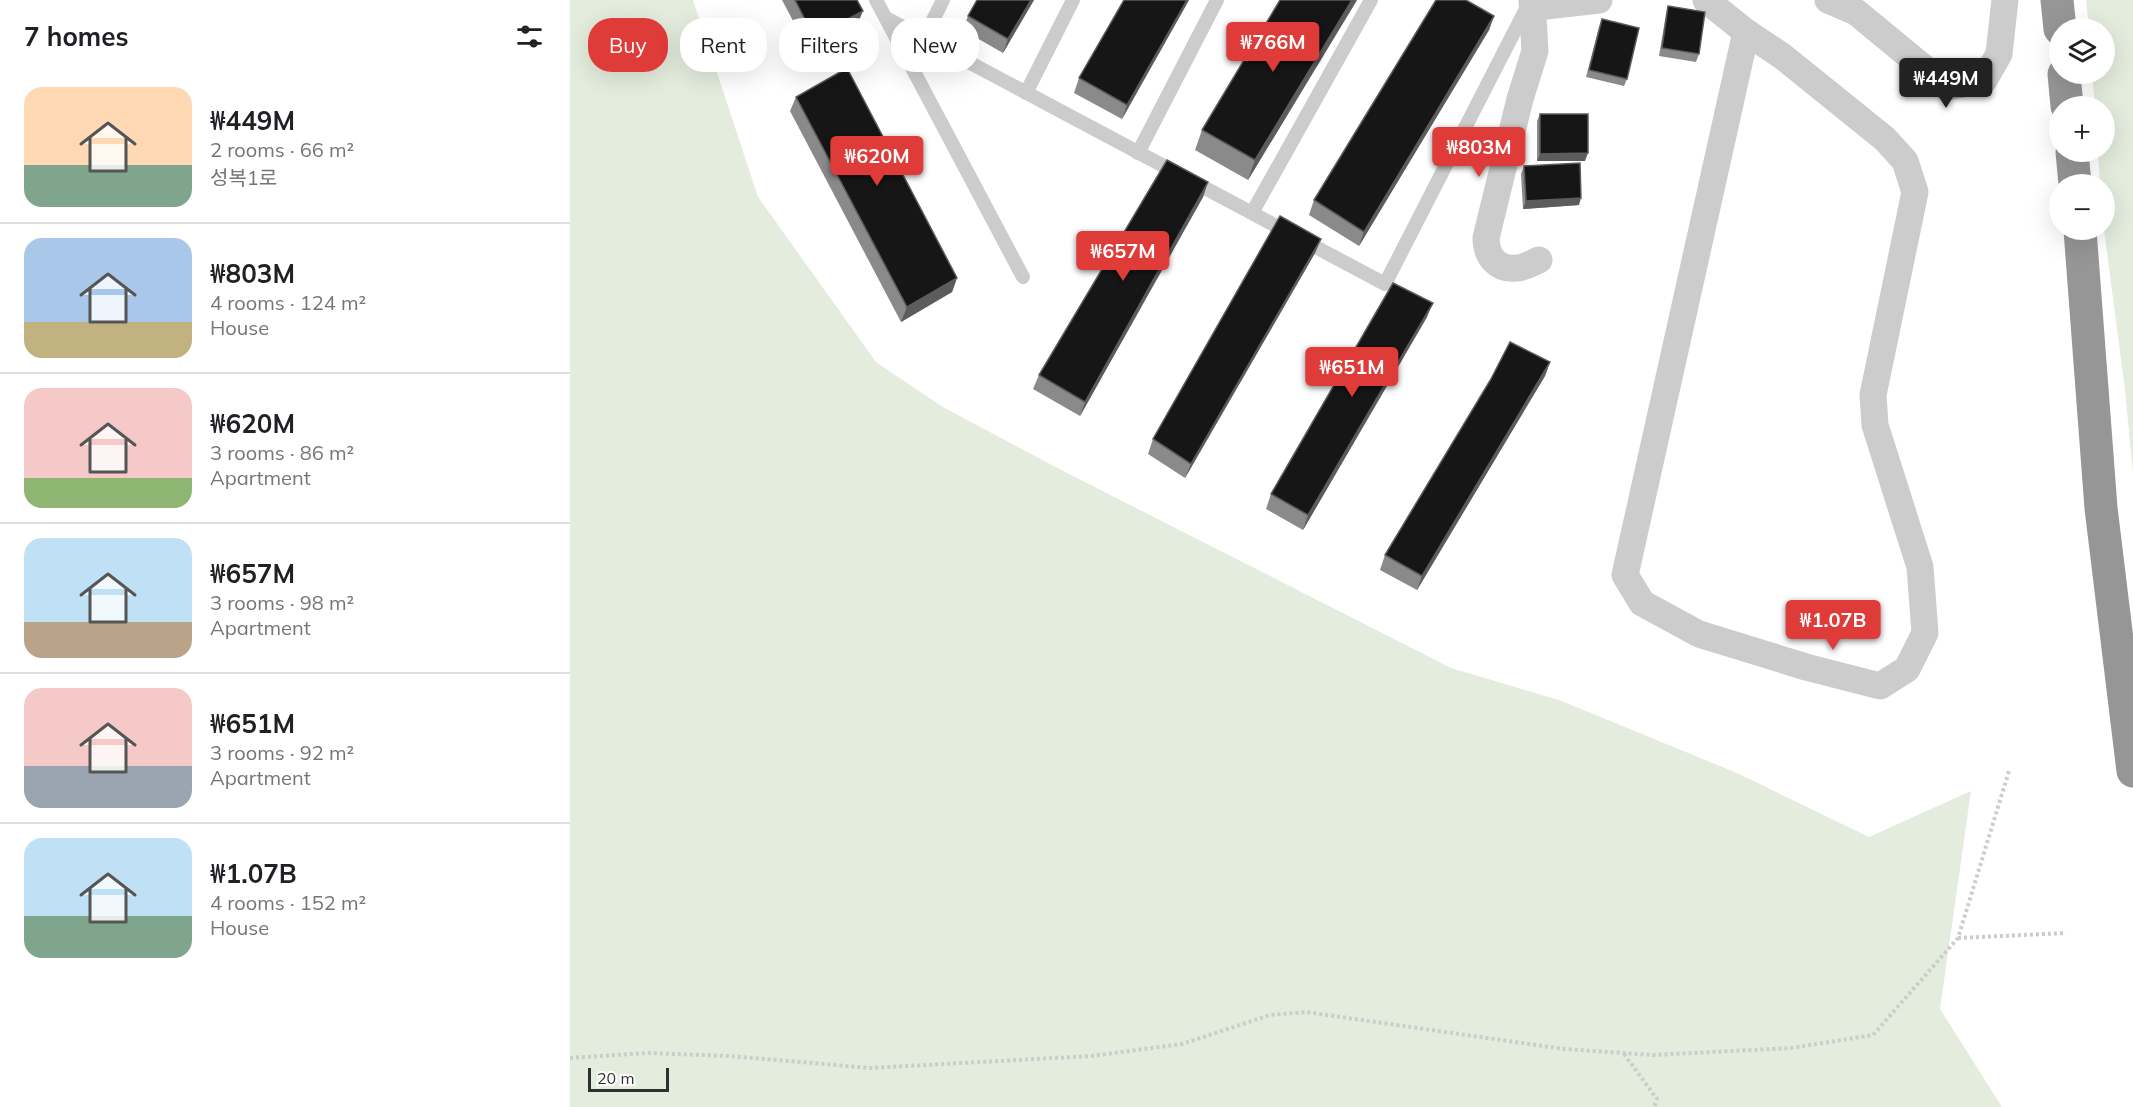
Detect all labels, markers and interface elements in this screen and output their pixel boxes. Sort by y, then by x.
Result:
chip: Buy [588,18,668,72]
chip: Rent [680,18,767,72]
chip: Filters [779,18,879,72]
chip: New [891,18,979,72]
map controls [2049,18,2115,240]
button: layers [2049,18,2115,84]
text: 7 homes [24,20,128,53]
icon: filters [513,20,546,53]
pin: ₩766M [1231,22,1315,73]
text: ₩766M [1240,29,1306,54]
pin: ₩449M [1904,58,1988,109]
text: ₩449M [1913,65,1979,90]
button: + [2049,96,2115,162]
text: ₩449M [210,104,295,137]
icon: home [72,111,144,183]
pin: ₩803M [1437,127,1521,178]
text: ₩803M [1446,134,1512,159]
pin: ₩620M [835,136,919,187]
text: 2 rooms · 66 m² [210,137,354,162]
text: ₩620M [844,143,910,168]
text: 성복1로 [210,165,277,190]
button: − [2049,174,2115,240]
pin: ₩657M [1081,231,1165,282]
text: ₩657M [1090,238,1156,263]
text: ₩803M [210,257,295,290]
icon: home [72,262,144,334]
text: 4 rooms · 124 m² [210,290,366,315]
text: House [210,315,269,340]
pin: ₩651M [1310,347,1394,398]
text: ₩651M [1319,354,1385,379]
text: ₩620M [210,407,295,440]
icon: home [72,412,144,484]
text: 3 rooms · 86 m² [210,440,354,465]
text: Apartment [210,465,311,490]
text: ₩657M [210,557,295,590]
icon: home [72,562,144,634]
text: 3 rooms · 98 m² [210,590,354,615]
pin: ₩1.07B [1784,600,1882,651]
text: ₩1.07B [1800,607,1866,632]
text: Apartment [210,615,311,640]
text: ₩651M [210,707,295,740]
icon: home [72,712,144,784]
text: 3 rooms · 92 m² [210,740,354,765]
text: Apartment [210,765,311,790]
text: ₩1.07B [210,857,297,890]
icon: home [72,862,144,934]
text: 4 rooms · 152 m² [210,890,366,915]
text: House [210,915,269,940]
scale bar [588,1065,669,1092]
text: 20 m [597,1068,634,1088]

